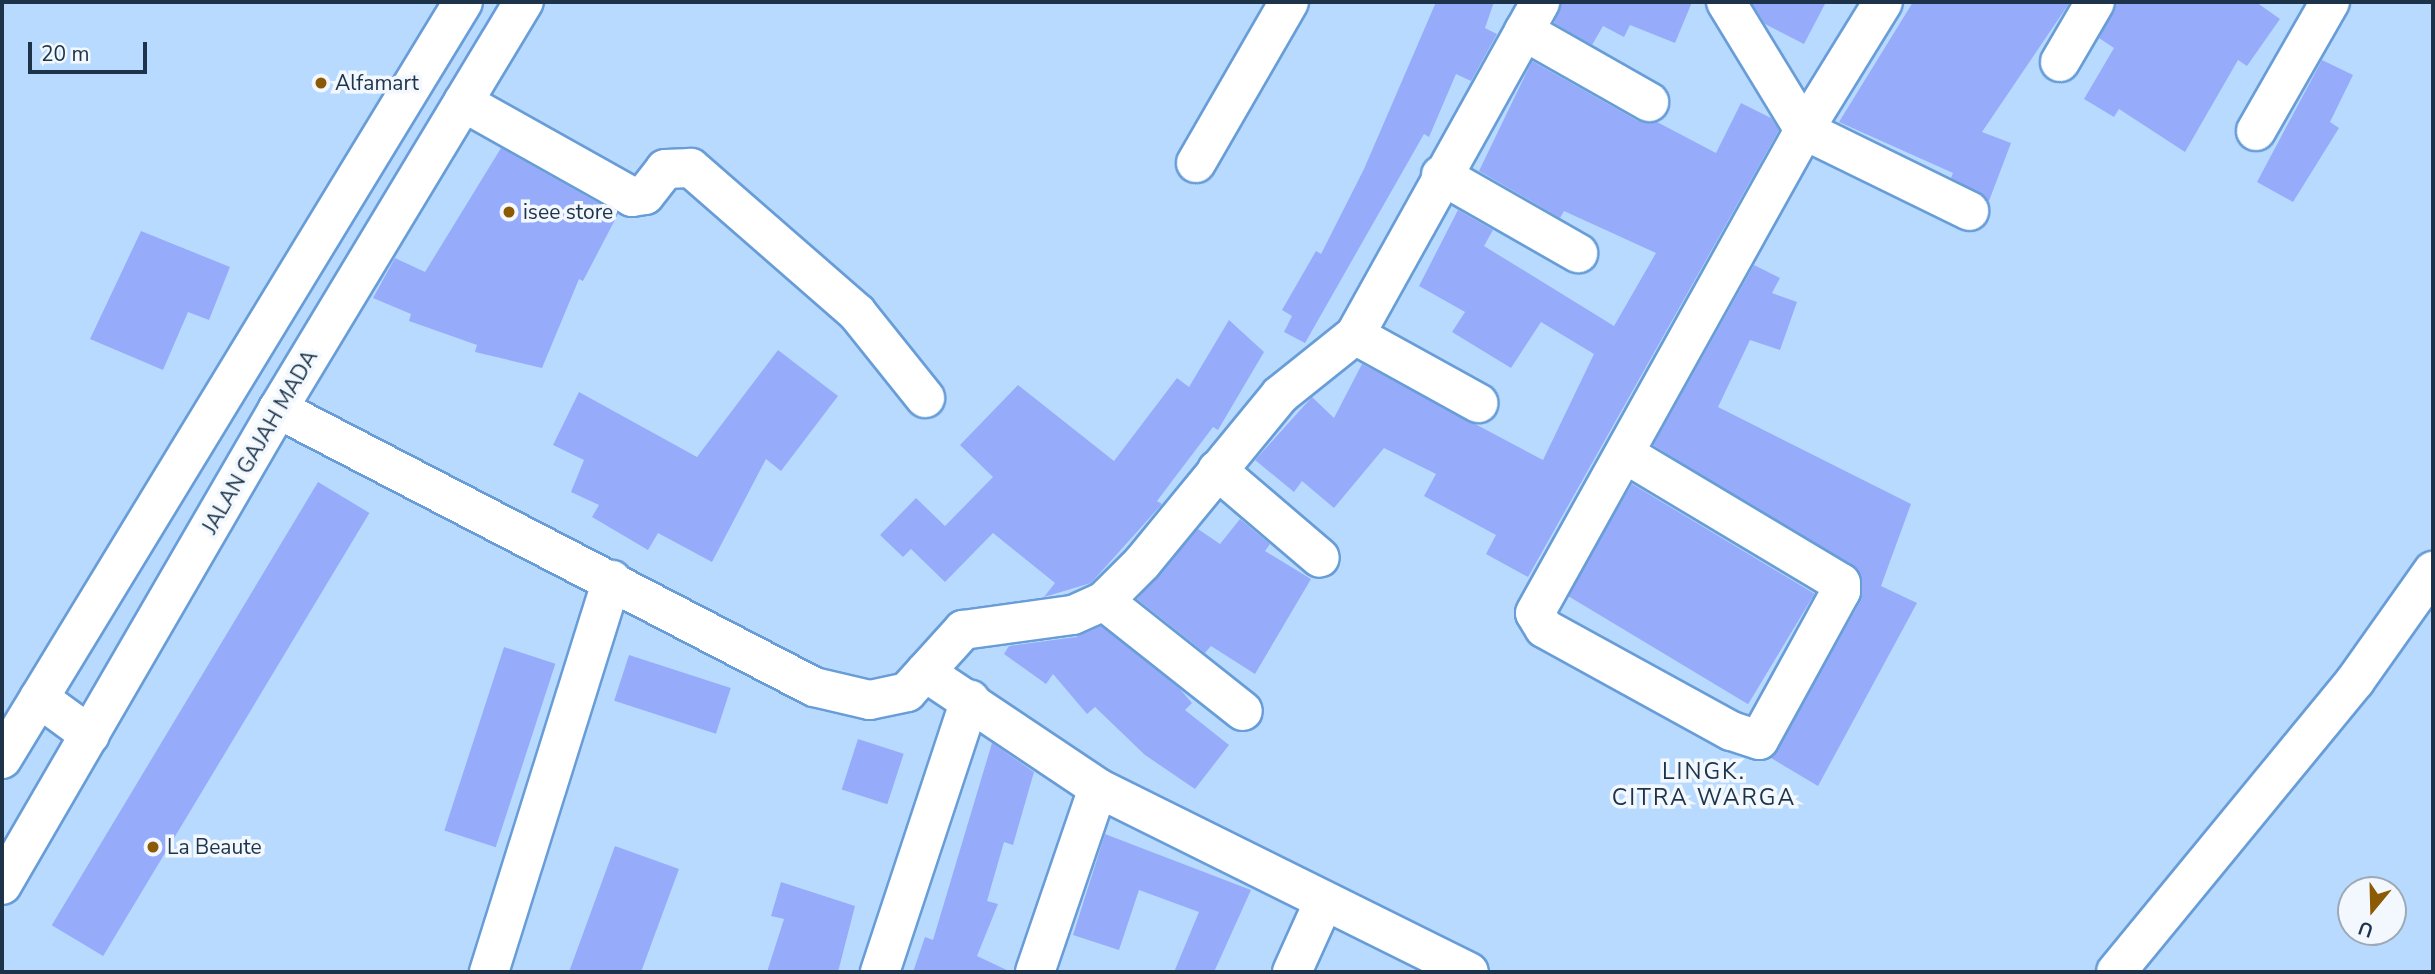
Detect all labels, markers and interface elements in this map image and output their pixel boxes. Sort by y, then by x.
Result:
scale bar [32,28,150,72]
text: 20 m [41,40,90,68]
place label: Alfamart [335,70,419,96]
marker: Alfamart [313,75,329,91]
place label: isee store [523,199,613,225]
marker: isee store [501,204,517,220]
street label: JALAN GAJAH MADA [197,346,323,538]
district label: LINGK. CITRA WARGA [1613,758,1795,812]
place label: La Beaute [167,834,262,860]
marker: La Beaute [145,839,161,855]
north arrow [2337,876,2407,946]
text: U [2355,914,2377,944]

